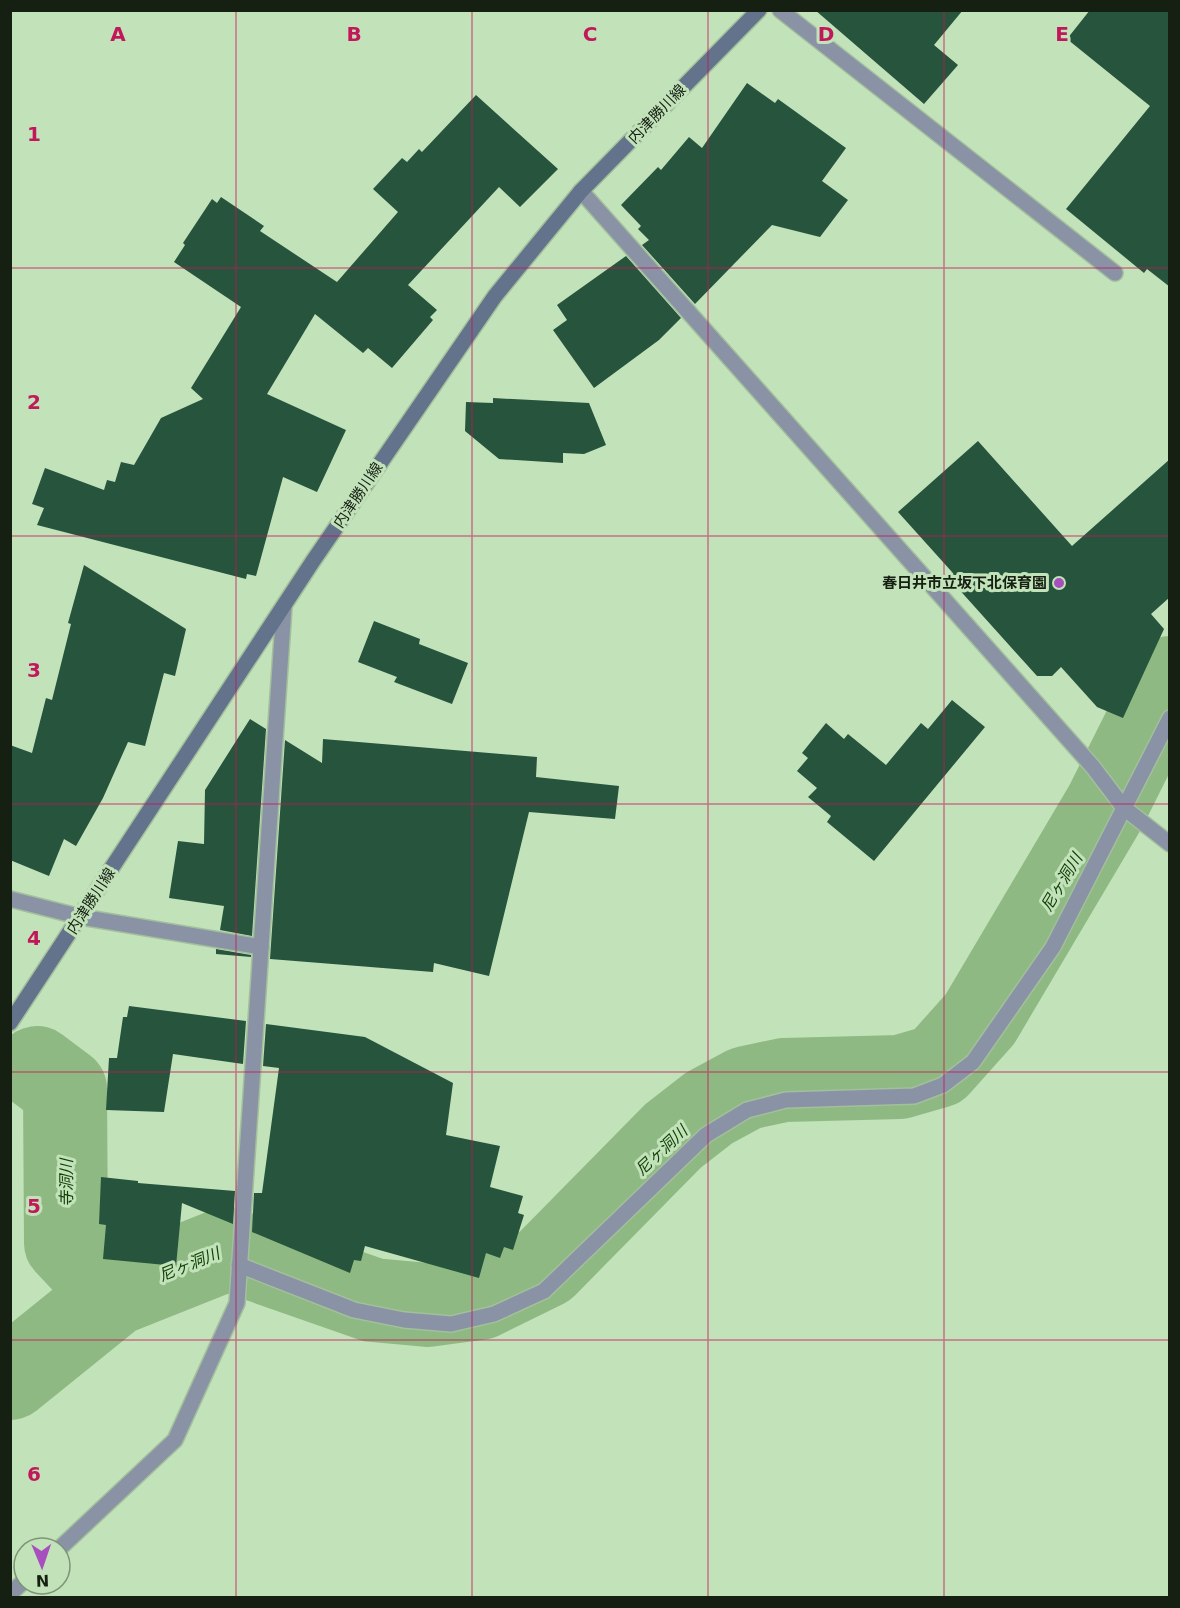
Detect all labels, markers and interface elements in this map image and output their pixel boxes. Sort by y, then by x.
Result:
text: A [110,22,126,46]
text: B [346,22,362,46]
text: C [583,22,597,46]
text: D [818,22,834,46]
text: E [1055,22,1069,46]
street label: 内津勝川線 [624,81,690,147]
text: 1 [27,122,41,146]
text: 2 [27,390,41,414]
street label: 内津勝川線 [330,459,386,531]
place label: 春日井市立坂下北保育園 [882,574,1047,592]
marker: 春日井市立坂下北保育園 [1052,576,1066,590]
text: 3 [27,658,41,682]
water label: 尼ヶ洞川 [1037,848,1087,915]
street label: 内津勝川線 [63,865,119,937]
text: 4 [27,926,41,950]
water label: 尼ヶ洞川 [631,1120,693,1179]
water label: 寺洞川 [57,1157,76,1207]
text: 5 [27,1194,41,1218]
water label: 尼ヶ洞川 [156,1243,224,1285]
text: 6 [27,1462,41,1486]
north arrow [12,1536,72,1596]
text: N [35,1571,50,1590]

